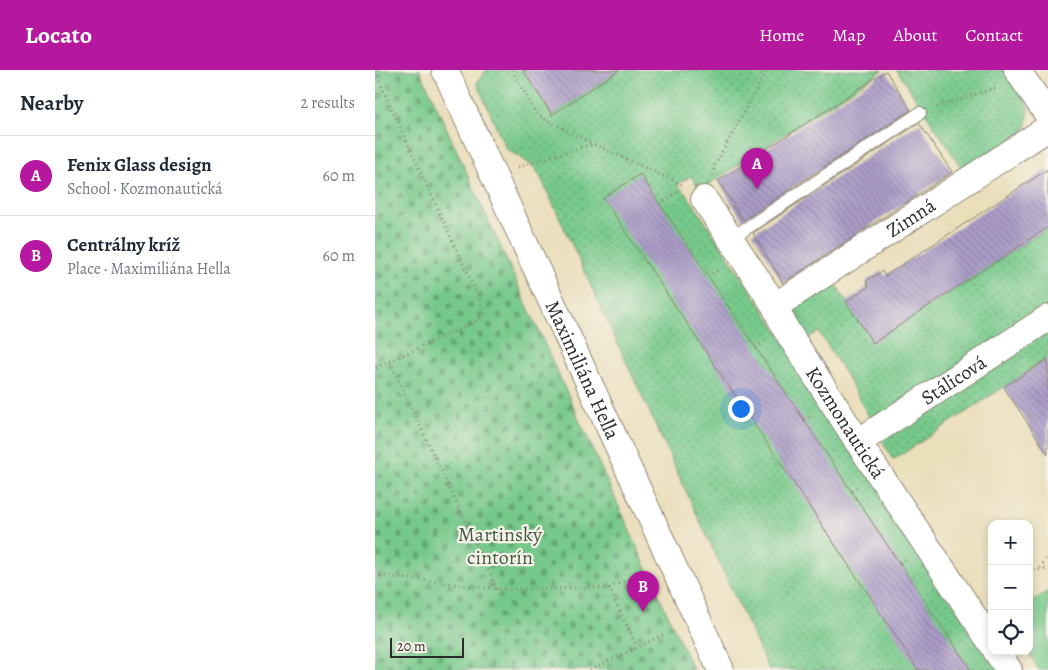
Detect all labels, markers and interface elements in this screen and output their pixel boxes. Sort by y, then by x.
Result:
text: Locato [25,19,92,51]
text: Home [759,23,804,47]
text: Map [832,23,865,47]
text: About [893,23,937,47]
text: Contact [965,23,1023,47]
text: Nearby [20,89,83,117]
text: 2 results [300,92,355,114]
pin: A [741,148,773,189]
text: Fenix Glass design [67,152,212,178]
text: A [31,165,41,187]
text: 60 m [323,165,355,187]
text: School · Kozmonautická [67,178,223,200]
street label: Zimná [881,191,941,244]
text: Centrálny kríž [67,232,180,258]
text: B [31,245,41,267]
text: 60 m [323,245,355,267]
text: Place · Maximiliána Hella [67,258,231,280]
street label: Maximiliána Hella [539,296,627,444]
street label: Stálicová [916,348,992,411]
street label: Kozmonautická [800,361,892,484]
your location [728,396,754,422]
map controls [988,520,1033,655]
button: + [988,520,1033,565]
park label: Martinský cintorín [458,521,543,571]
button: − [988,565,1033,610]
pin: B [627,571,659,612]
button: locate [988,610,1033,655]
scale bar [390,635,464,658]
text: 20 m [397,637,426,656]

